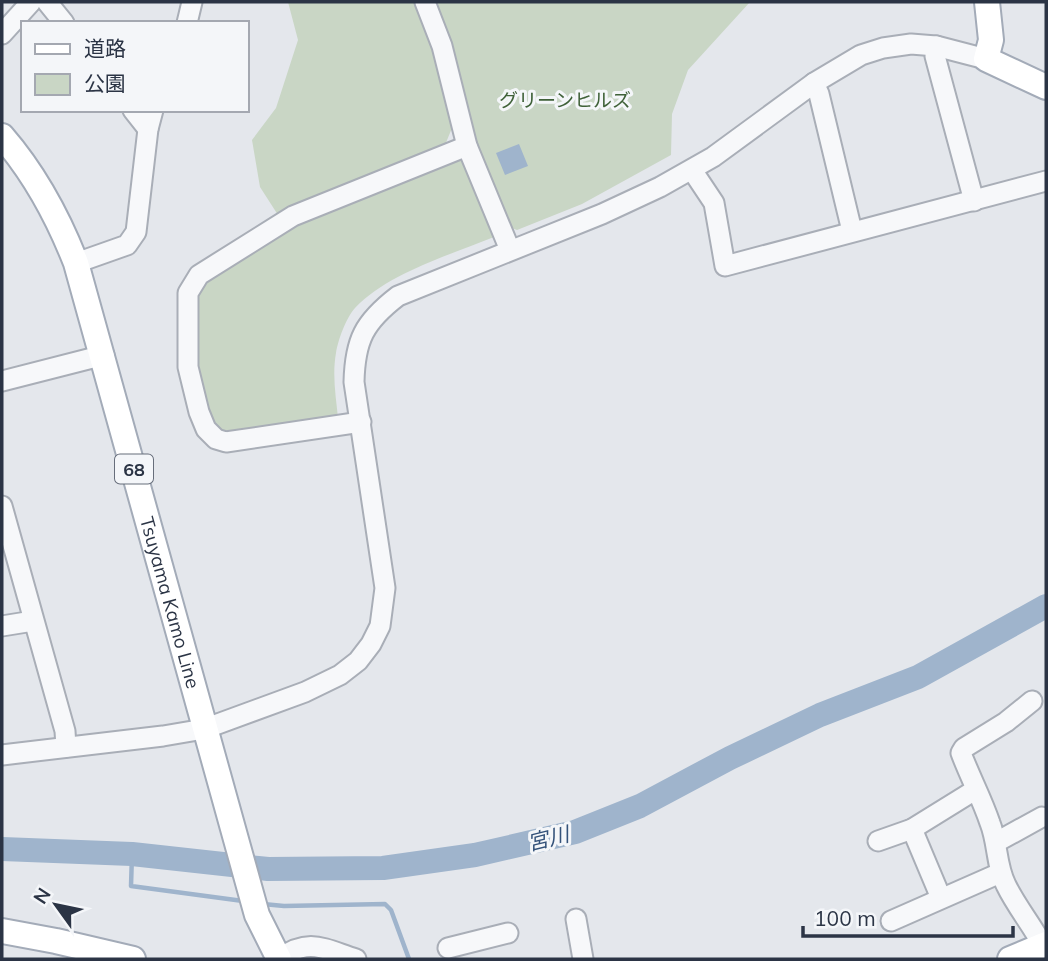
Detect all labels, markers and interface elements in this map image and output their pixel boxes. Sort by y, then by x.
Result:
legend [21,21,248,112]
text: 道路 [84,35,126,61]
text: 公園 [84,70,126,96]
park label: グリーンヒルズ [499,88,631,112]
road number: 68 [115,454,153,484]
street label: Tsuyama Kamo Line [135,514,205,691]
water label: 宮川 [524,820,573,856]
north arrow [21,870,91,940]
text: N [28,883,56,908]
scale bar [803,894,1013,938]
text: 100 m [814,905,876,931]

